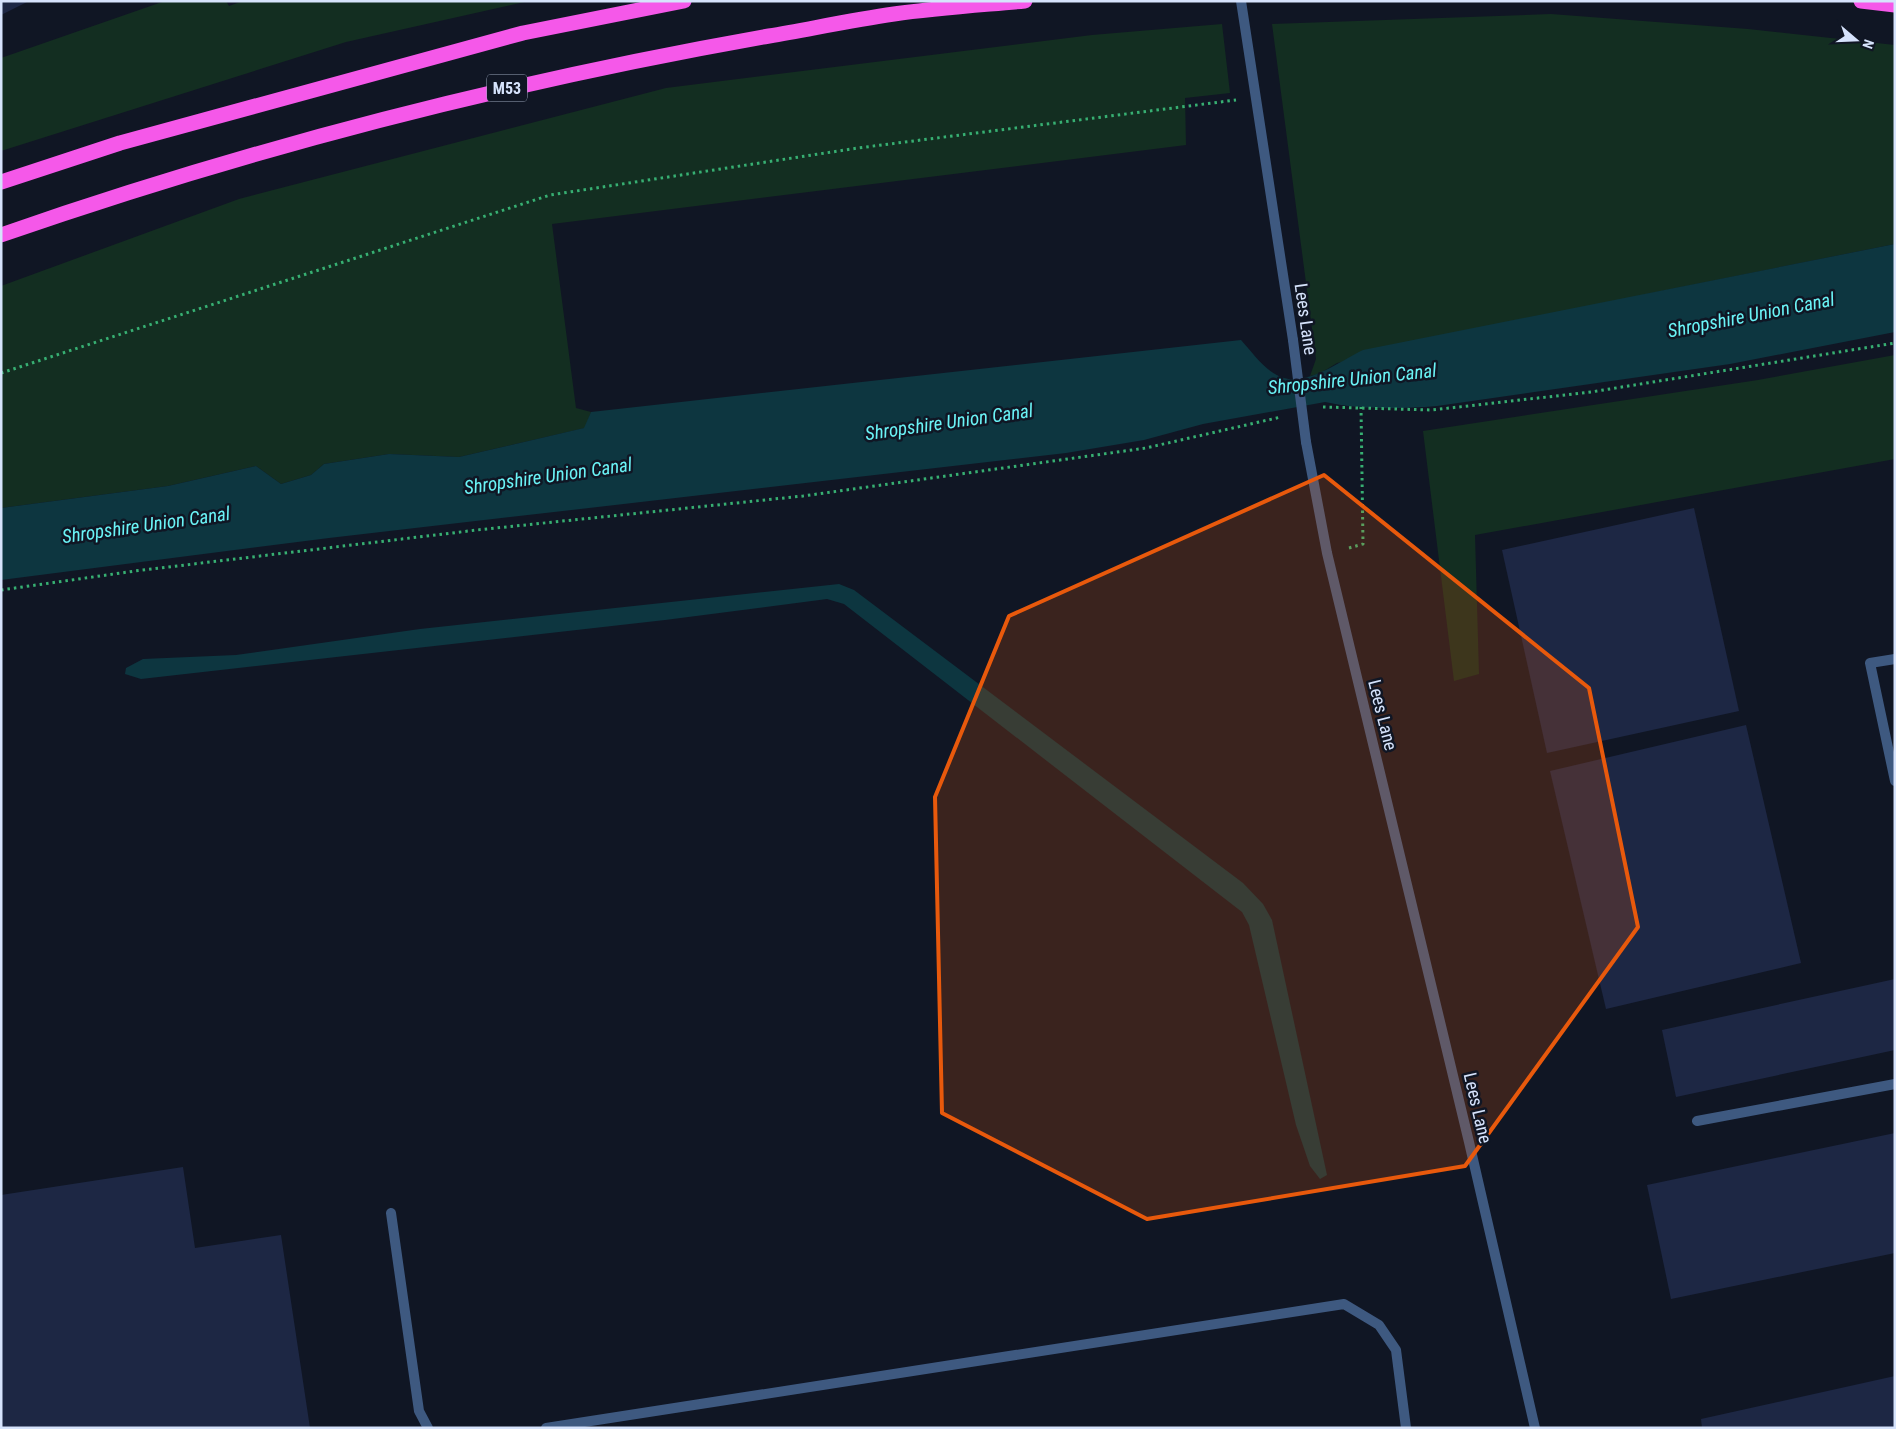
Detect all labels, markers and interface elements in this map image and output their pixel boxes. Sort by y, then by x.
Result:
north arrow [1831,15,1881,65]
text: N [1859,38,1877,51]
road number: M53 [487,75,527,102]
street label: Lees Lane [1291,282,1321,356]
water label: Shropshire Union Canal [1666,287,1837,342]
water label: Shropshire Union Canal [1267,359,1438,399]
water label: Shropshire Union Canal [864,399,1035,445]
water label: Shropshire Union Canal [463,453,634,499]
water label: Shropshire Union Canal [61,502,232,548]
street label: Lees Lane [1364,677,1402,753]
street label: Lees Lane [1460,1070,1496,1146]

